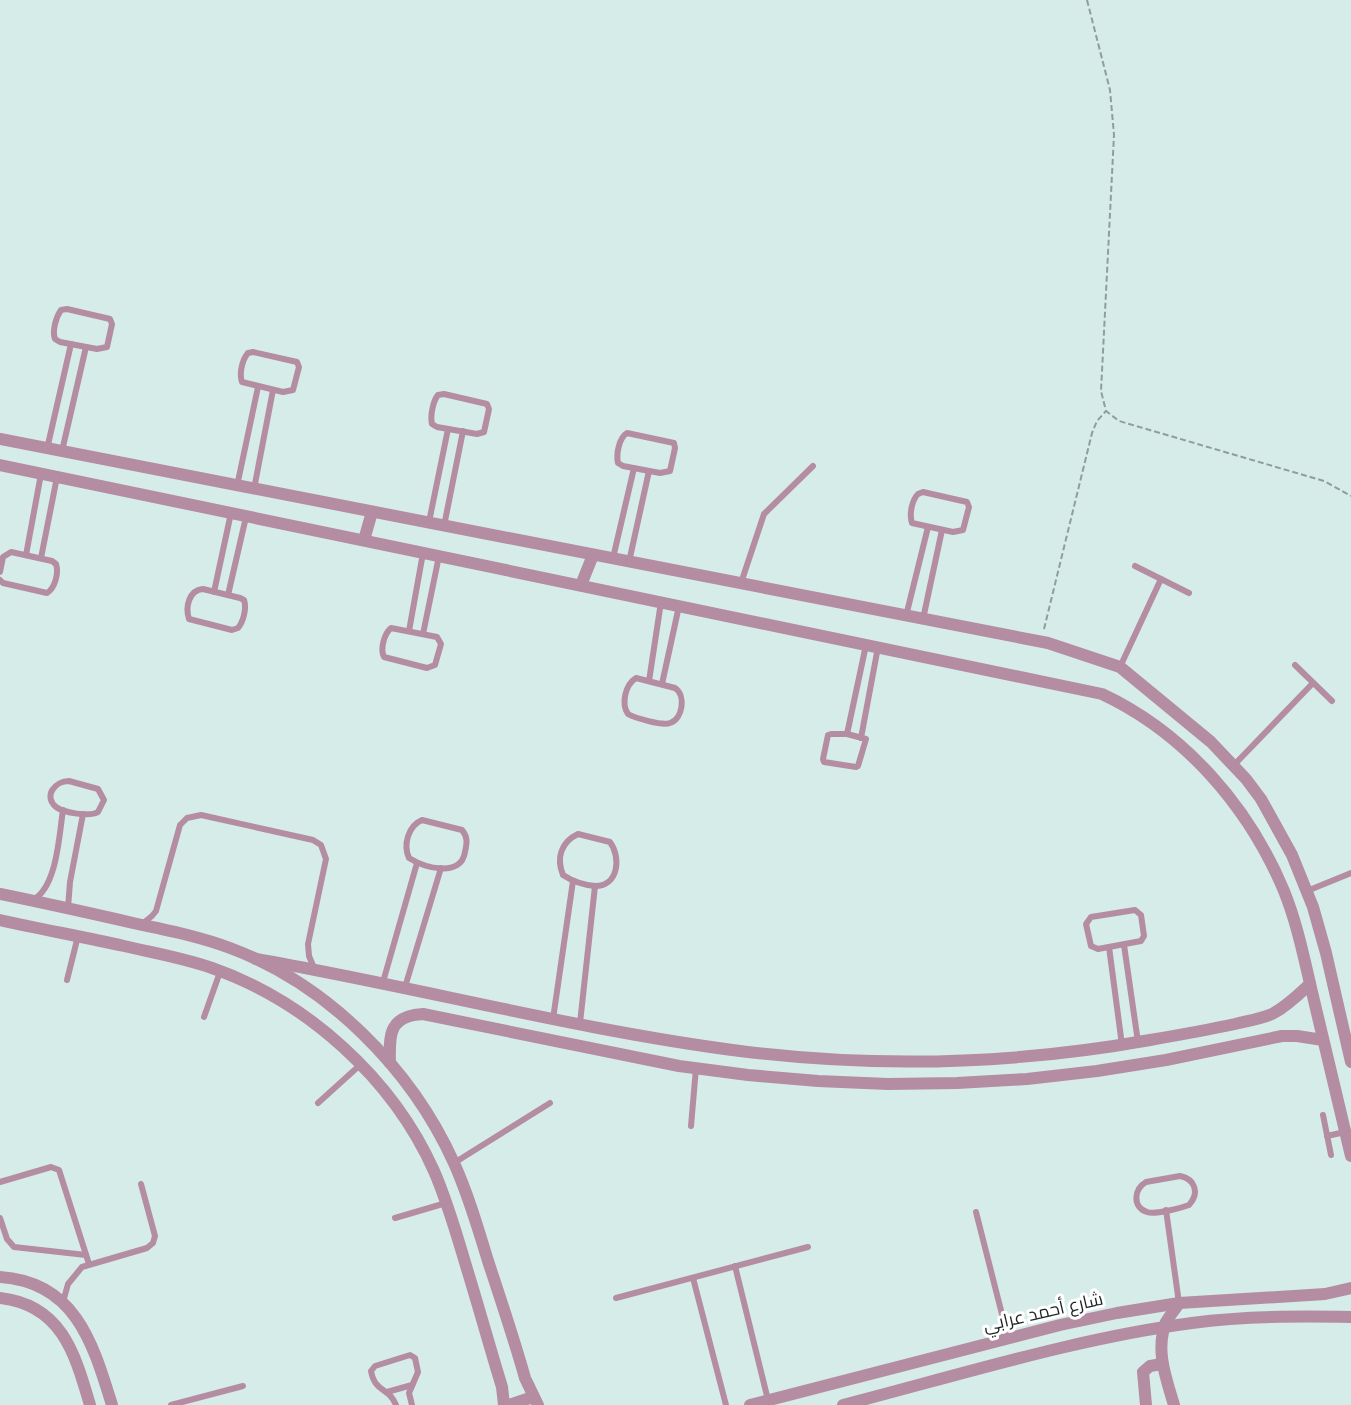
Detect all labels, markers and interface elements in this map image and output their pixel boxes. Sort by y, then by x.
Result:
street label: شارع أحمد عرابي [981,1287,1106,1339]

